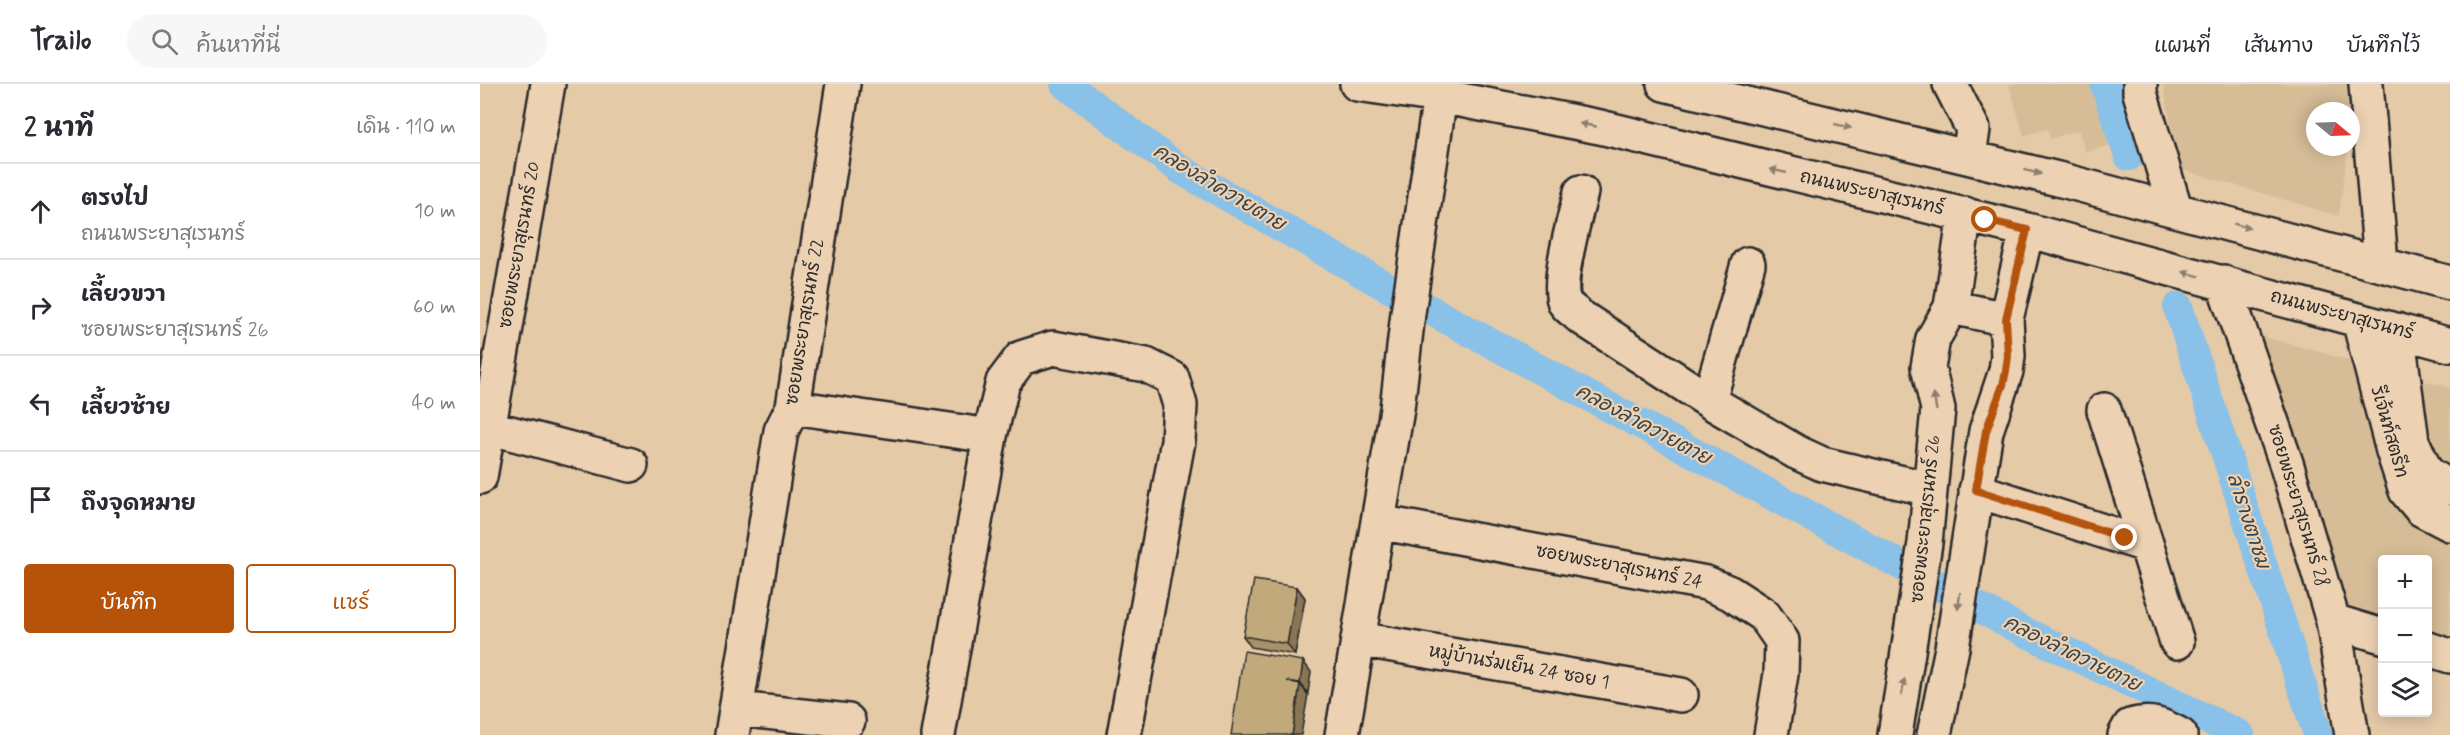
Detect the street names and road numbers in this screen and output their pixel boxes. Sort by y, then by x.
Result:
street label: ซอยพระยาสุเรนทร์ 20 [492,159,547,331]
street label: ถนนพระยาสุเรนทร์ [1797,163,1948,222]
street label: ซอยพระยาสุเรนทร์ 22 [778,237,831,407]
street label: ถนนพระยาสุเรนทร์ [2267,282,2418,347]
street label: รีเจ้นท์สตรีท [2364,383,2415,481]
street label: ซอยพระยาสุเรนทร์ 28 [2261,421,2336,591]
street label: ซอยพระยาสุเรนทร์ 26 [1903,434,1948,604]
street label: ซอยพระยาสุเรนทร์ 24 [1533,537,1705,596]
street label: หมู่บ้านร่มเย็น 24 ซอย 1 [1427,637,1611,696]

